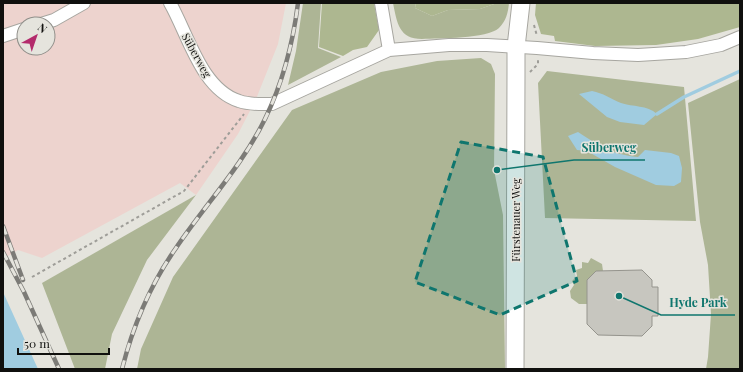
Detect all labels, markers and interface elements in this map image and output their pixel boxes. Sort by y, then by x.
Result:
north arrow [16,16,56,56]
text: N [35,20,51,36]
street label: Süberweg [179,30,215,80]
callout: Süberweg [574,136,645,160]
text: Süberweg [582,139,637,155]
street label: Fürstenauer Weg [508,178,523,262]
callout: Hyde Park [661,291,735,315]
text: Hyde Park [669,294,728,310]
scale bar [18,330,109,356]
text: 50 m [24,335,50,351]

